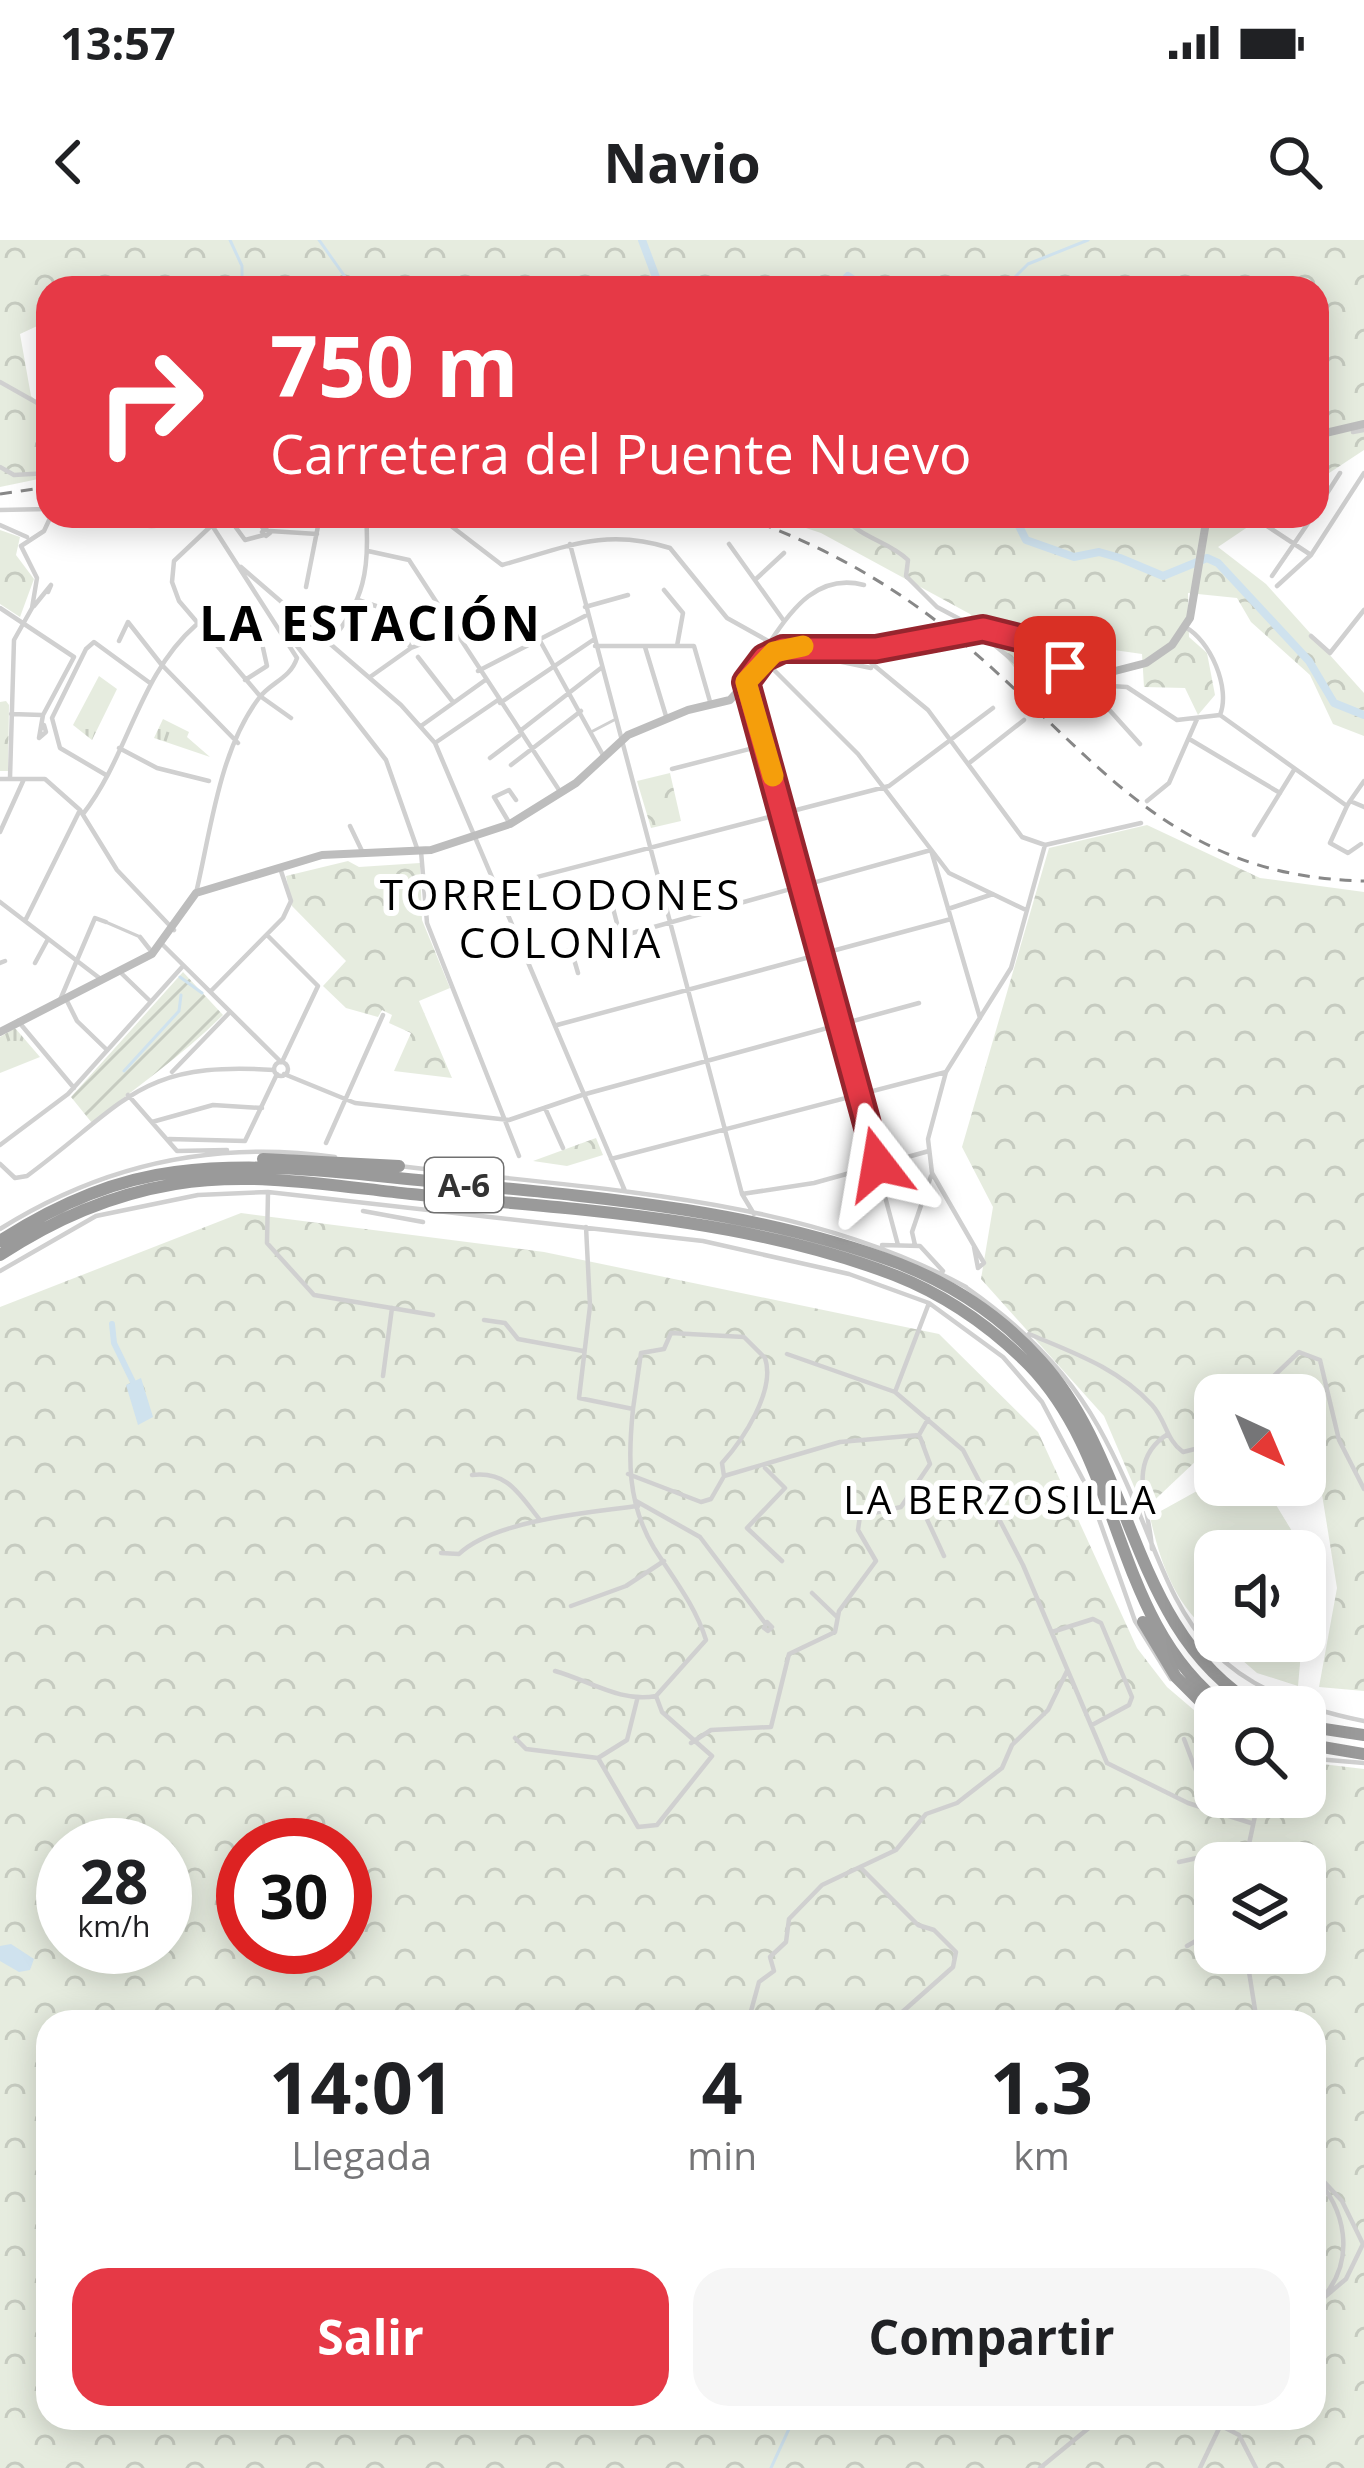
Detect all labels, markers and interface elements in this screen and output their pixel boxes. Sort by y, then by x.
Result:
text: 13:57 [60,12,176,73]
text: Navio [603,125,761,199]
icon: back [36,129,102,195]
icon: search [1262,129,1328,195]
text: 750 m [270,307,518,422]
icon: right [72,324,228,480]
text: Carretera del Puente Nuevo [270,416,971,490]
district label: LA ESTACIÓN [199,590,543,655]
pin [1014,616,1116,718]
icon: arrive [1032,634,1098,700]
district label: TORRELODONES COLONIA [380,865,742,970]
position arrow [815,1101,941,1227]
road number: A-6 [425,1158,503,1212]
north arrow [1194,1374,1326,1506]
map controls [1194,1374,1326,1974]
district label: LA BERZOSILLA [843,1472,1159,1525]
button: sound [1194,1530,1326,1662]
button: search [1194,1686,1326,1818]
speed limit sign: 30 [216,1818,372,1974]
text: 28 [80,1840,148,1922]
button: layers [1194,1842,1326,1974]
text: km/h [78,1905,150,1946]
text: 14:01 [269,2037,454,2135]
text: 4 [702,2037,743,2135]
text: 1.3 [990,2037,1093,2135]
text: Llegada [291,2128,432,2181]
text: min [687,2128,757,2181]
text: km [1013,2128,1070,2181]
button: Salir [72,2268,669,2406]
button: Compartir [693,2268,1290,2406]

